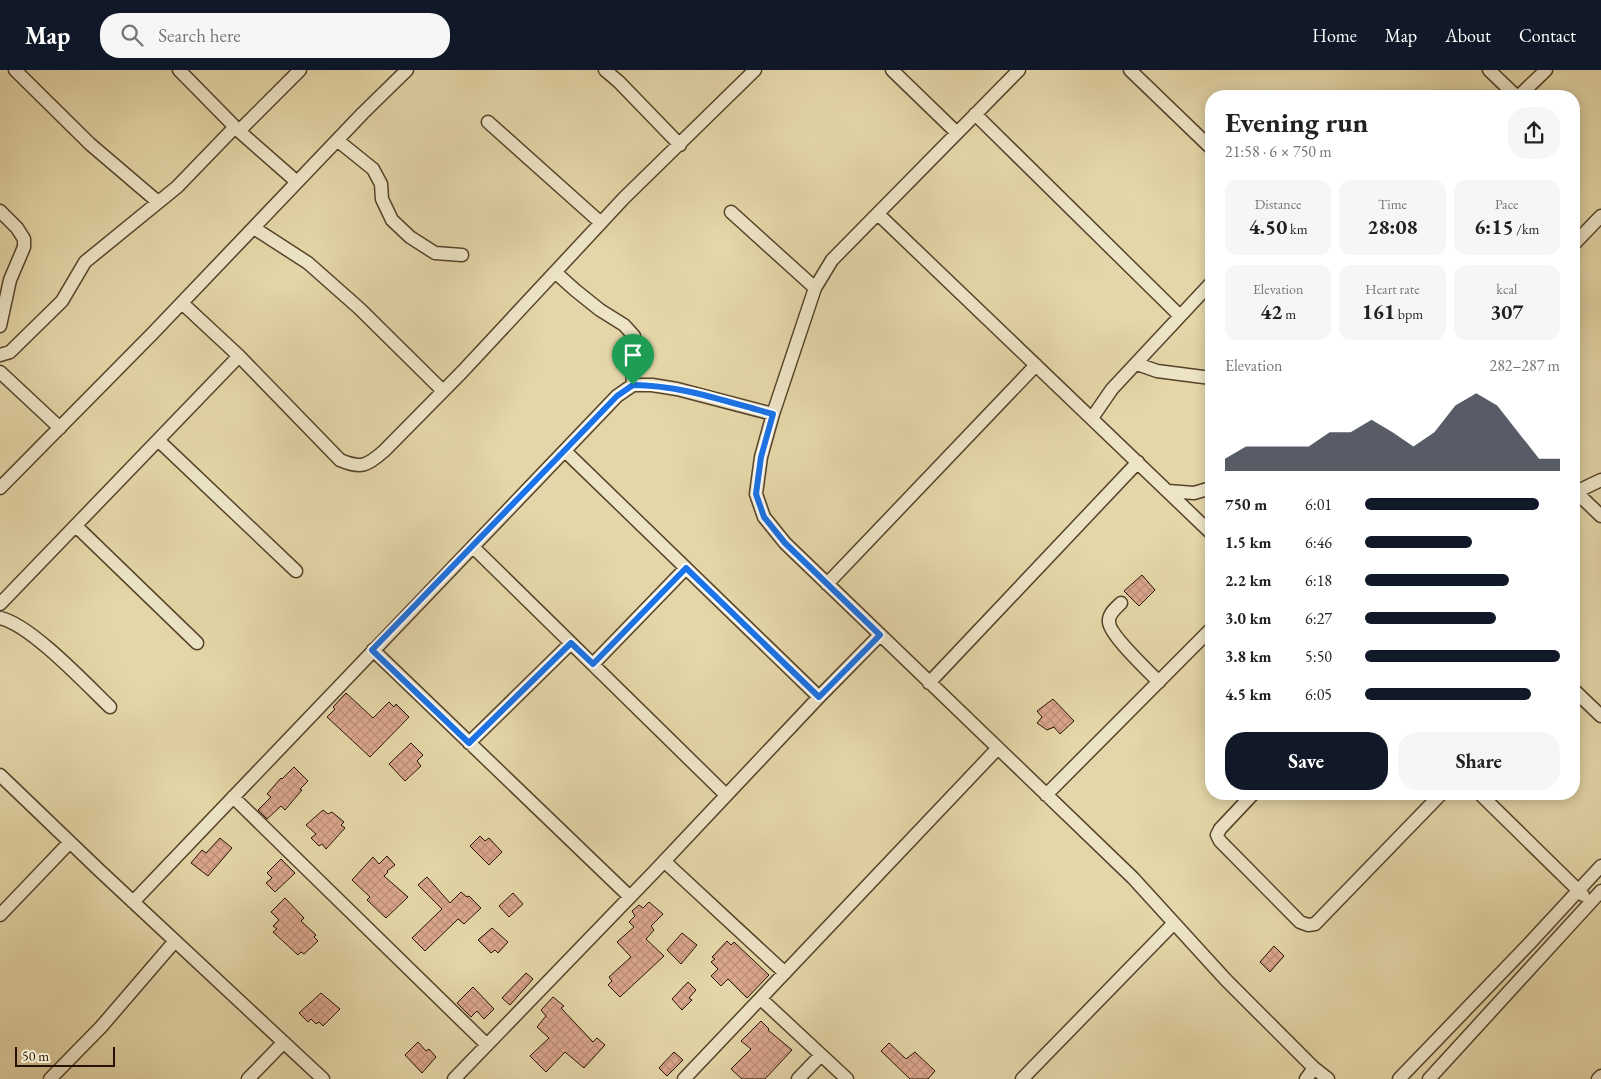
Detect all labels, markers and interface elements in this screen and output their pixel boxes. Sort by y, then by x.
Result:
search box [100,13,450,58]
text: Map [25,20,70,51]
icon: search [118,21,146,49]
text: Search here [158,23,241,48]
text: Home [1312,24,1357,47]
text: Map [1385,24,1417,47]
text: About [1445,24,1491,47]
text: Contact [1519,24,1576,47]
text: Evening run [1225,104,1368,140]
button: share [1508,107,1560,159]
text: 21:58 · 6 × 750 m [1225,141,1332,162]
text: Distance [1255,195,1302,213]
text: Time [1378,195,1407,213]
text: Pace [1495,195,1519,213]
text: 4.50 [1249,213,1287,240]
text: 28:08 [1367,213,1418,240]
text: 6:15 [1474,213,1514,240]
text: km [1287,220,1308,238]
text: /km [1514,220,1539,238]
text: Elevation [1253,280,1303,298]
text: Heart rate [1365,280,1420,298]
text: kcal [1496,280,1517,298]
text: 42 [1260,298,1282,325]
text: 161 [1362,298,1395,325]
text: 307 [1490,298,1523,325]
text: m [1282,305,1296,323]
text: bpm [1395,305,1423,323]
pin [612,334,654,385]
icon: arrive [619,341,647,369]
text: Elevation [1225,355,1283,376]
text: 282–287 m [1489,355,1560,376]
text: 750 m [1225,494,1267,515]
text: 6:01 [1305,494,1332,515]
text: 1.5 km [1225,532,1271,553]
text: 6:46 [1305,532,1332,553]
text: 2.2 km [1225,570,1271,591]
text: 6:18 [1305,570,1332,591]
text: 3.0 km [1225,608,1271,629]
text: 6:27 [1305,608,1332,629]
text: 3.8 km [1225,646,1271,667]
text: 5:50 [1305,646,1332,667]
text: 4.5 km [1225,684,1271,705]
text: 6:05 [1305,684,1332,705]
button: Save [1225,732,1388,790]
button: Share [1398,732,1560,790]
scale bar [15,1044,115,1067]
text: 50 m [22,1047,49,1065]

